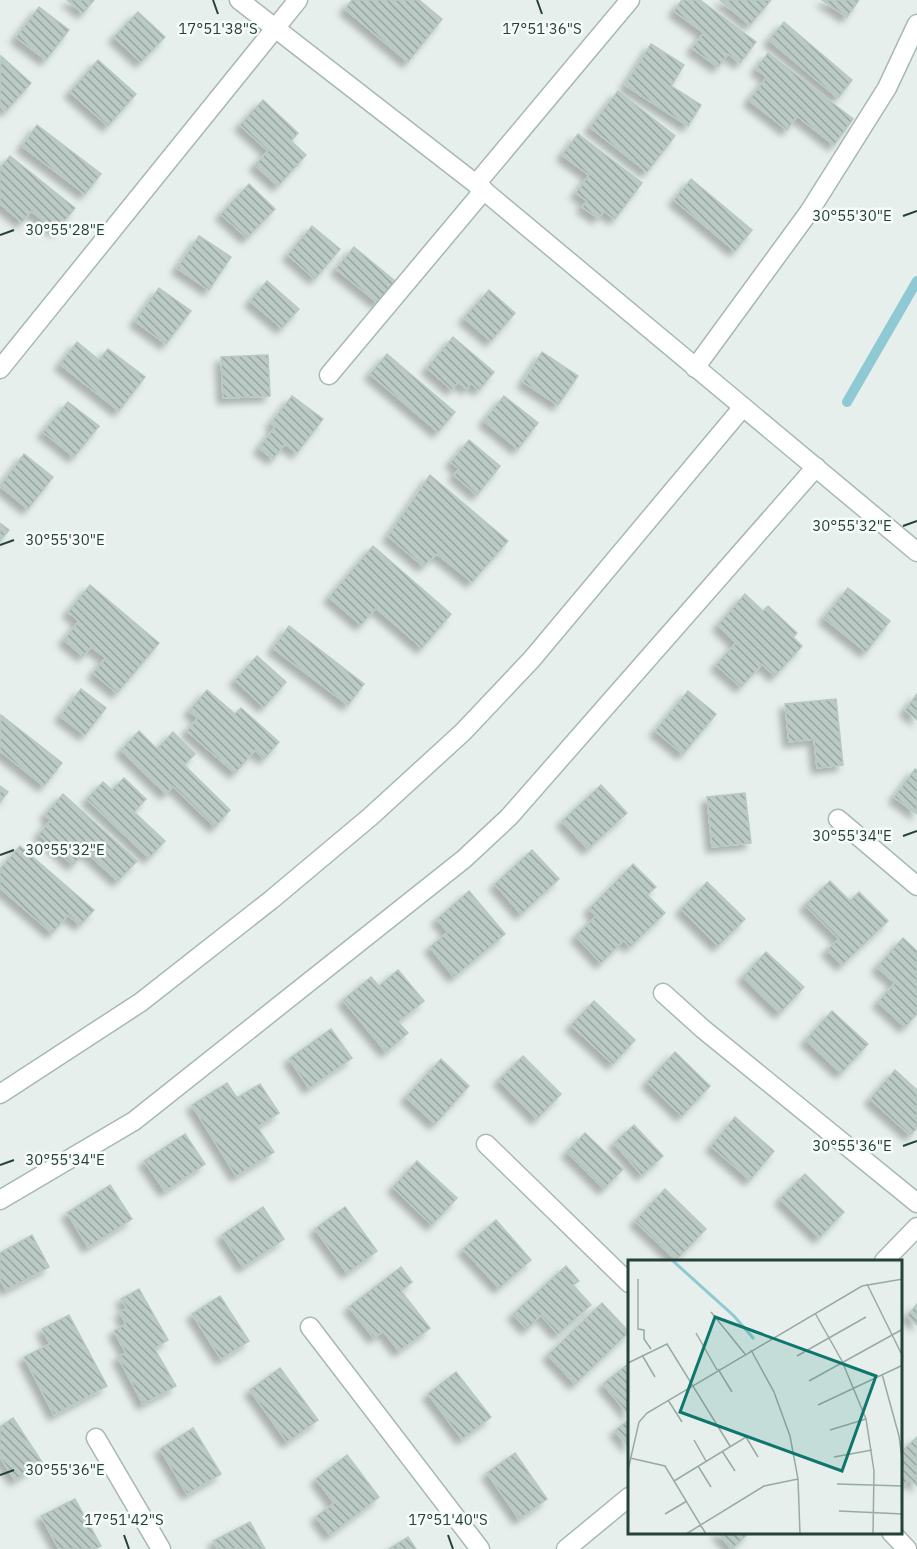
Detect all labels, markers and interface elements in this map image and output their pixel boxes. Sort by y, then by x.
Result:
text: 17°51'38"S [178,19,258,38]
text: 17°51'36"S [502,19,582,38]
text: 30°55'30"E [812,206,892,225]
text: 30°55'28"E [25,220,105,239]
text: 30°55'32"E [812,516,892,535]
text: 30°55'30"E [25,530,105,549]
text: 30°55'34"E [812,826,892,845]
text: 30°55'32"E [25,840,105,859]
text: 30°55'36"E [812,1136,892,1155]
text: 30°55'34"E [25,1150,105,1169]
inset map [628,1260,902,1534]
text: 30°55'36"E [25,1460,105,1479]
text: 17°51'42"S [84,1510,164,1529]
text: 17°51'40"S [408,1510,488,1529]

